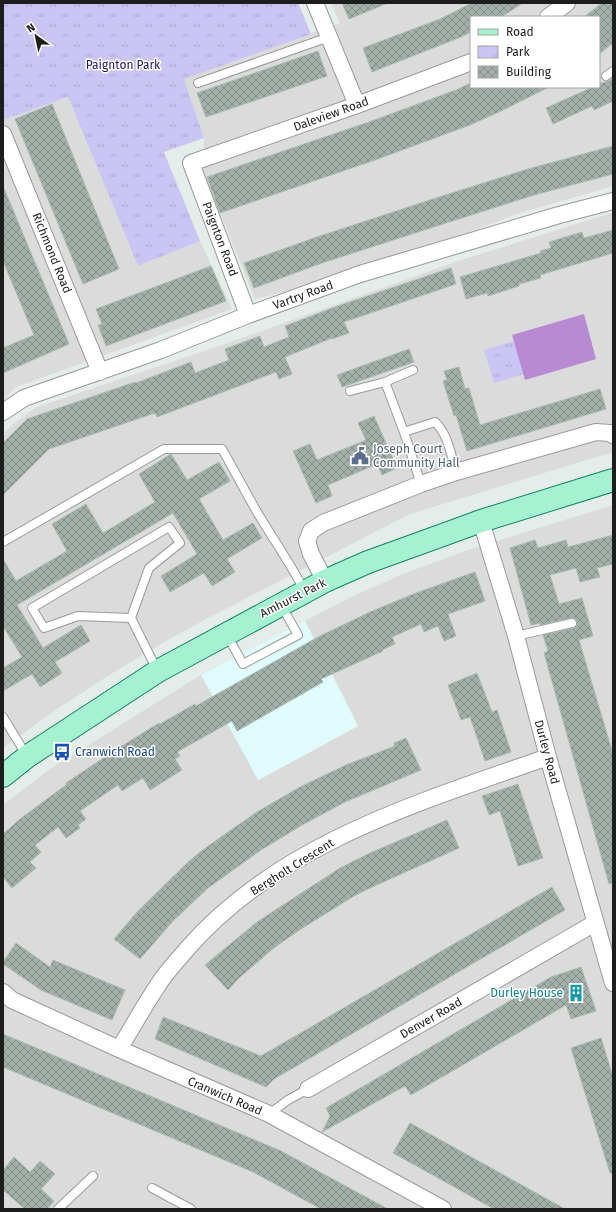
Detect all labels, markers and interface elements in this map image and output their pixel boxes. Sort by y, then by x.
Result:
north arrow [16,16,56,56]
legend [470,16,600,88]
text: N [24,21,37,35]
text: Road [506,25,534,39]
text: Park [506,45,530,59]
park label: Paignton Park [86,58,161,72]
text: Building [506,65,552,79]
street label: Daleview Road [291,94,371,134]
street label: Paignton Road [199,200,241,278]
street label: Richmond Road [29,211,75,295]
street label: Vartry Road [271,278,335,312]
place label: Joseph Court Community Hall [373,442,460,470]
public building icon: Joseph Court Community Hall [350,446,370,466]
street label: Amhurst Park [258,575,329,621]
street label: Durley Road [532,718,562,786]
bus stop icon: Cranwich Road [52,742,72,762]
place label: Cranwich Road [75,745,155,759]
street label: Bergholt Crescent [248,835,337,898]
building icon: Durley House [566,983,586,1003]
place label: Durley House [490,986,563,1000]
street label: Denver Road [398,995,464,1041]
street label: Cranwich Road [185,1074,265,1118]

